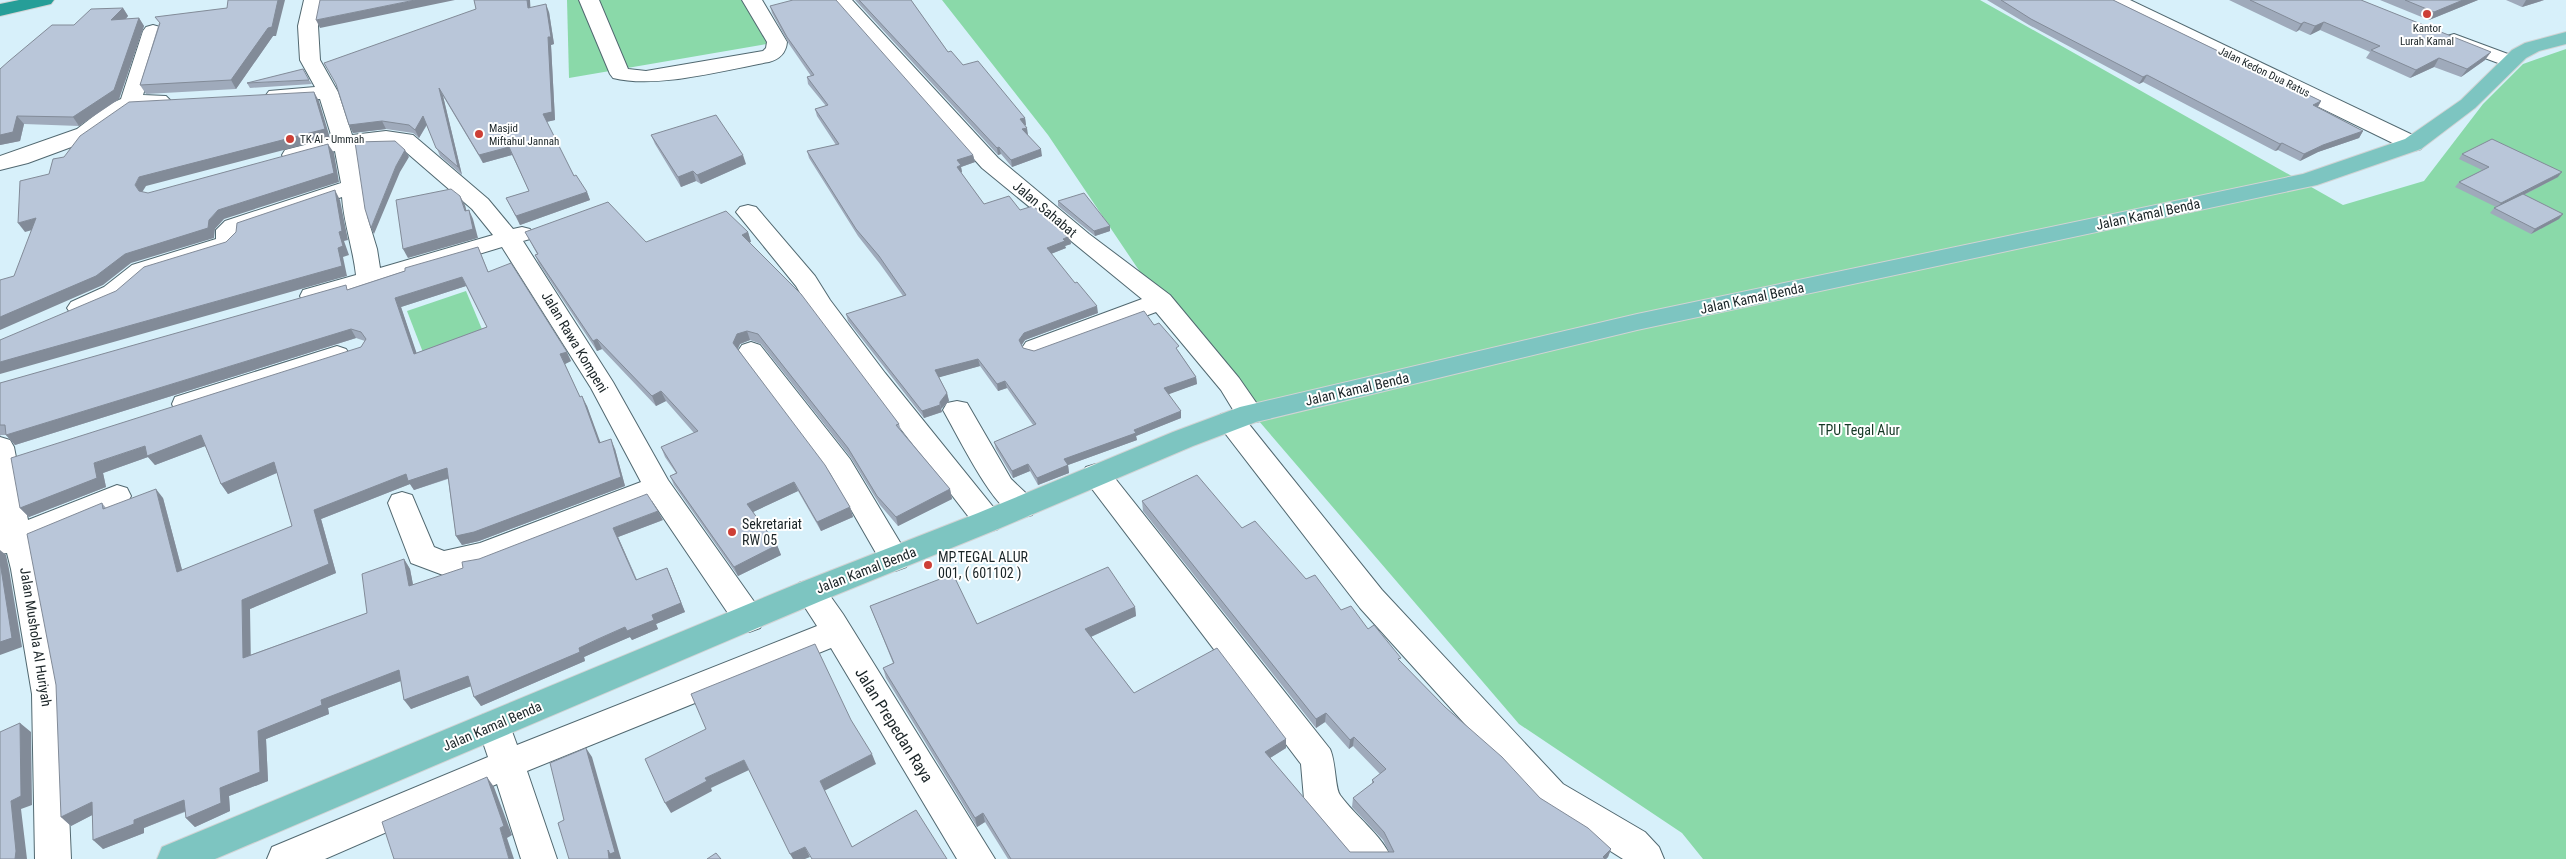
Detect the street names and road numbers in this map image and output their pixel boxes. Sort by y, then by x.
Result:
street label: Jalan Kedon Dua Ratus [2216,44,2312,100]
street label: Jalan Sahabat [1010,178,1080,240]
street label: Jalan Kamal Benda [2094,195,2202,233]
street label: Jalan Kamal Benda [1698,279,1806,317]
street label: Jalan Rawa Kompeni [539,289,611,395]
street label: Jalan Kamal Benda [1304,369,1410,409]
street label: Jalan Kamal Benda [814,544,918,596]
street label: Jalan Mushola Al Huriyah [17,566,55,708]
street label: Jalan Prepedan Raya [851,664,937,786]
street label: Jalan Kamal Benda [440,698,544,754]

